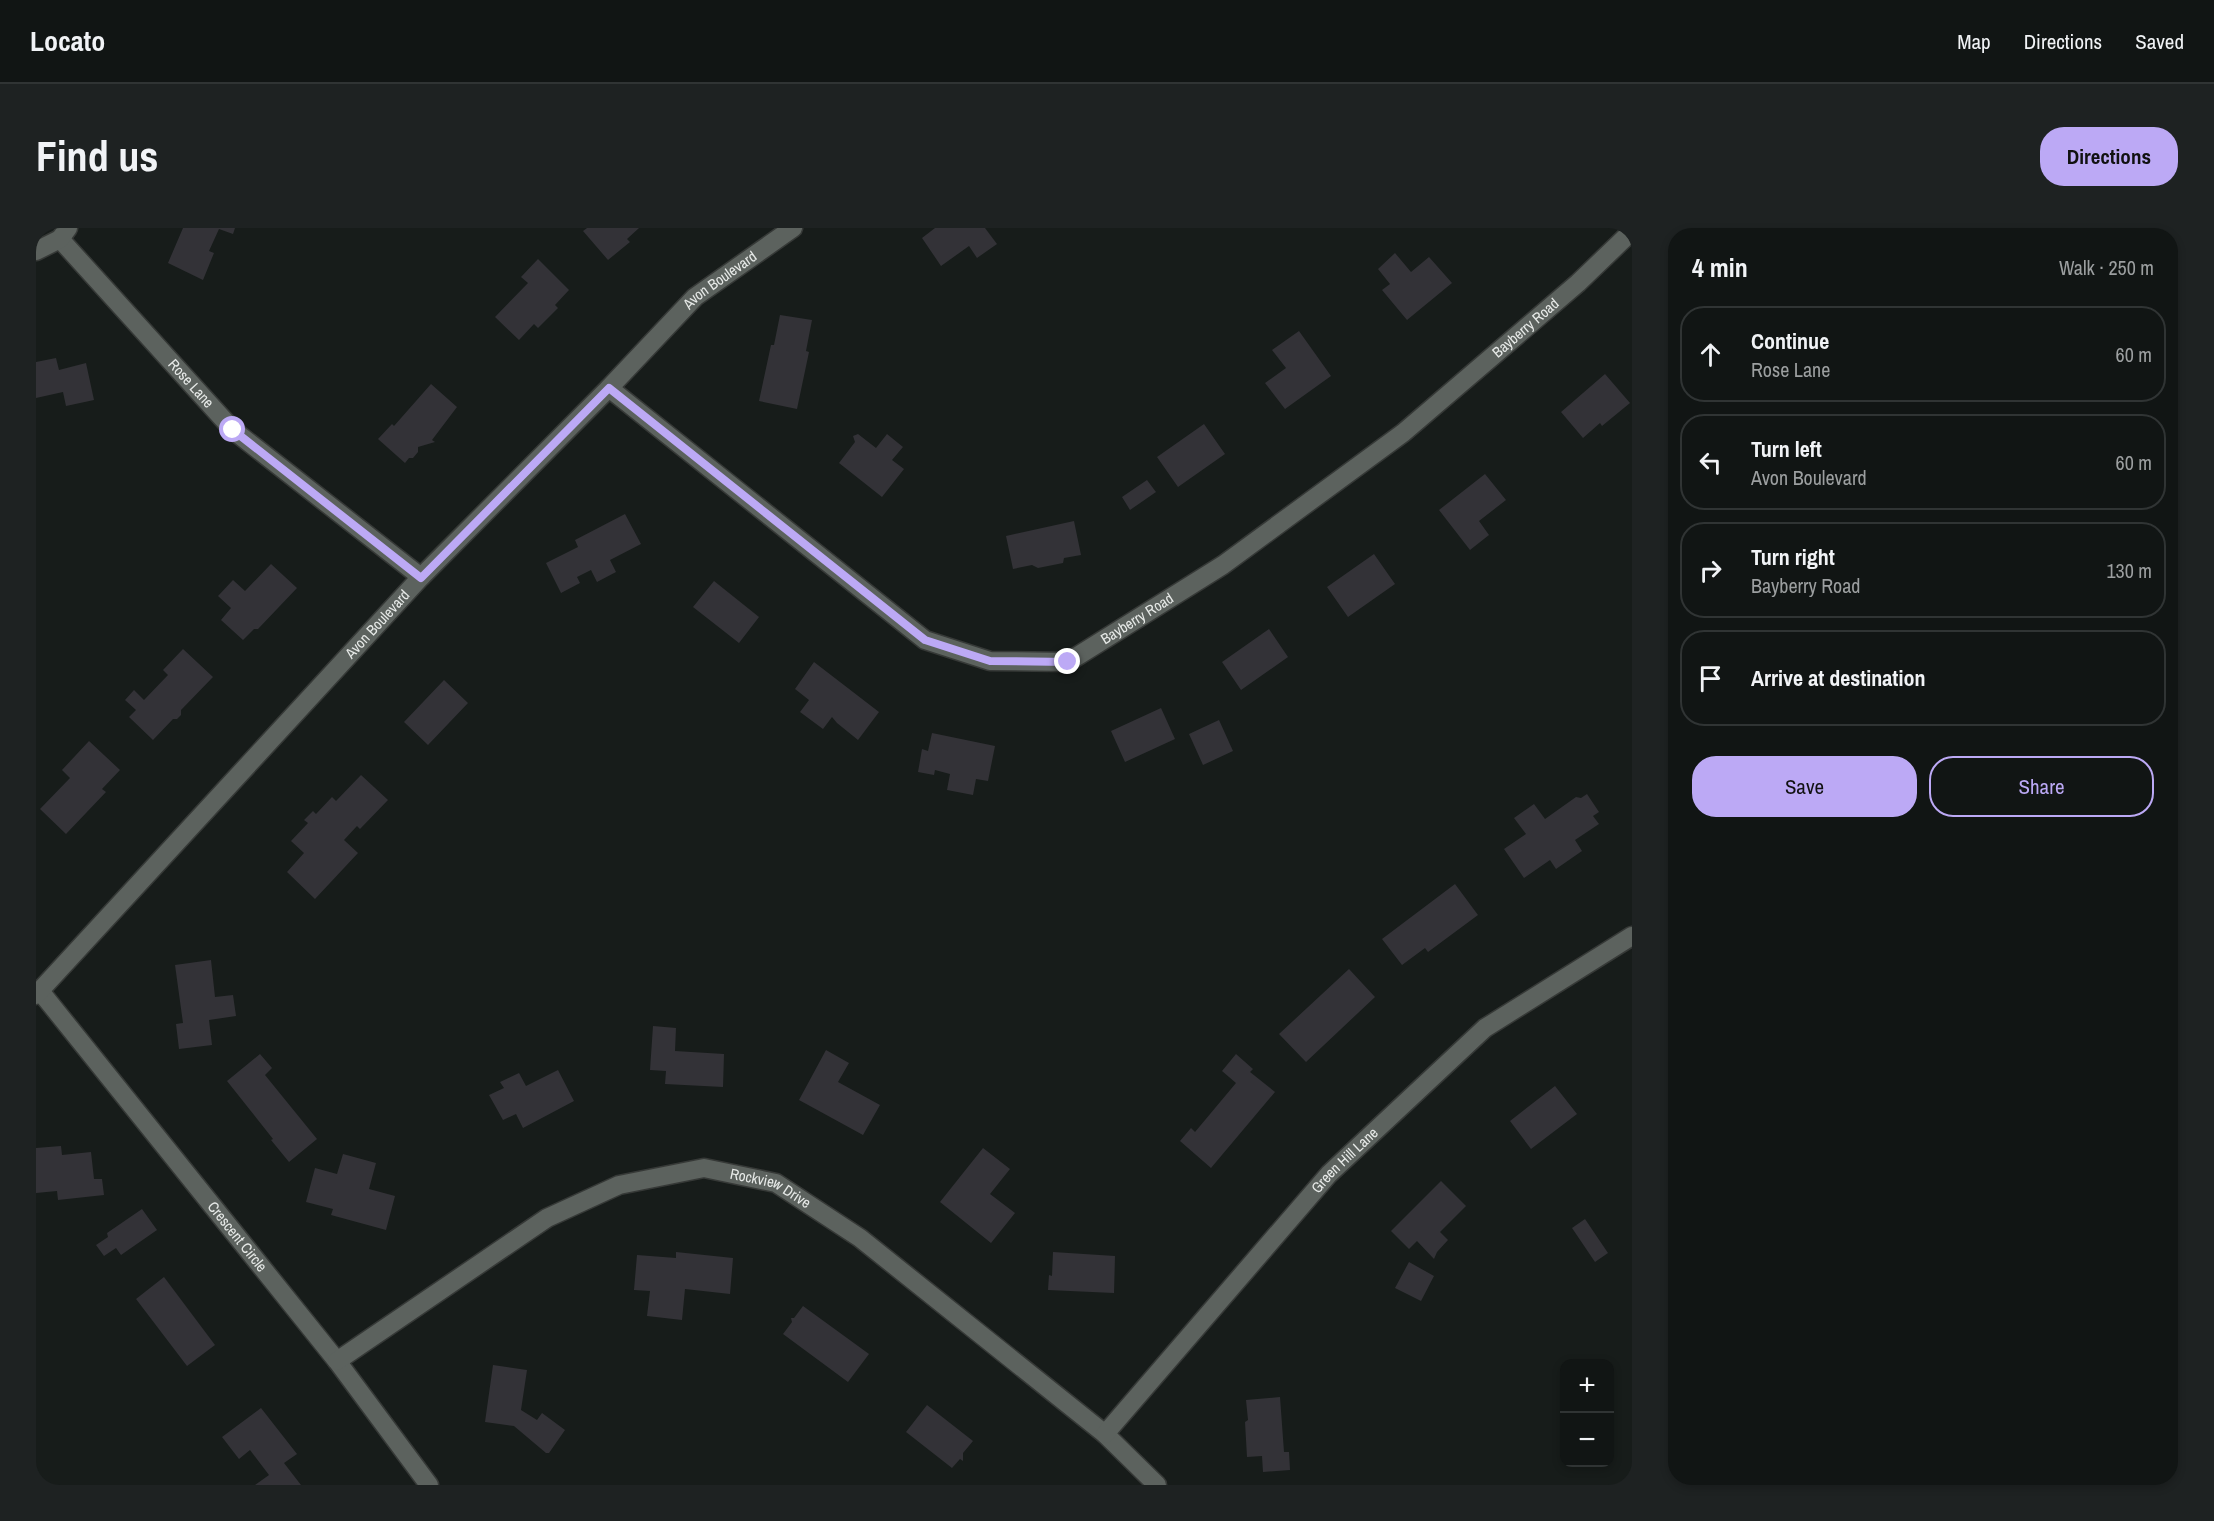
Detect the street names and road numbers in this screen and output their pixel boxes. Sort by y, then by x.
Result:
street label: Avon Boulevard [677,246,761,314]
street label: Bayberry Road [1487,293,1563,362]
street label: Rose Lane [164,354,219,412]
street label: Avon Boulevard [339,585,414,664]
street label: Bayberry Road [1096,588,1177,649]
street label: Green Hill Lane [1306,1122,1383,1197]
street label: Rockview Drive [728,1163,815,1213]
street label: Crescent Circle [203,1197,272,1276]

